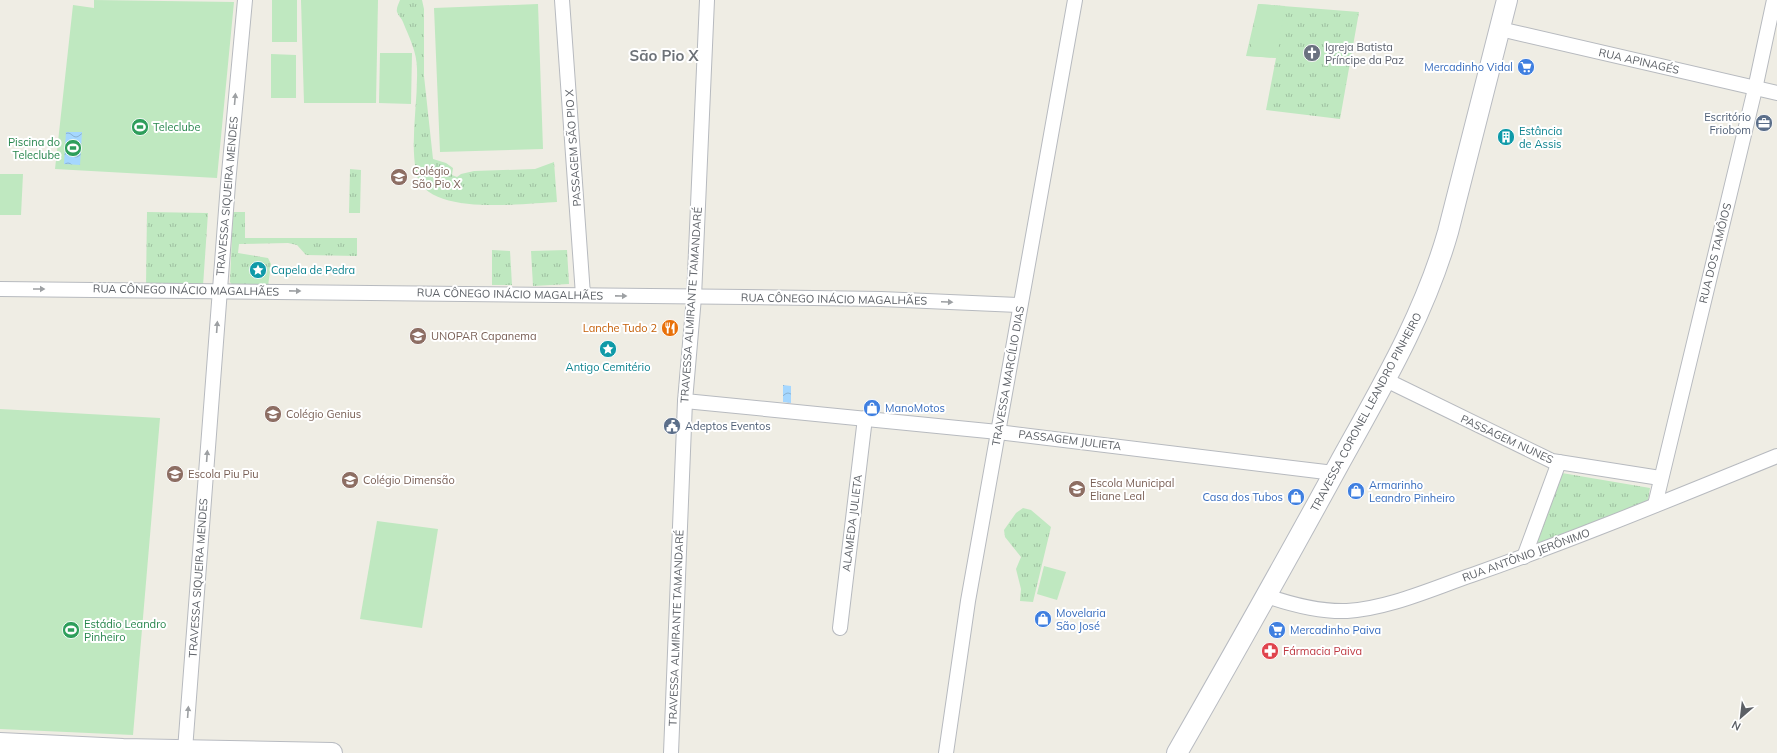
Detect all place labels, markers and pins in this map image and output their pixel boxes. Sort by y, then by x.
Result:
place label: Igreja Batista Príncipe da Paz [1325,40,1404,67]
church icon: Igreja Batista Príncipe da Paz [1302,43,1322,63]
supermarket icon: Mercadinho Vidal [1516,57,1536,77]
place label: Mercadinho Vidal [1424,60,1513,74]
place label: Escritório Friobom [1704,110,1751,137]
office icon: Escritório Friobom [1754,113,1774,133]
sports icon: Teleclube [130,117,150,137]
place label: Teleclube [153,120,200,134]
place label: Estância de Assis [1519,124,1562,151]
building icon: Estância de Assis [1496,127,1516,147]
place label: Piscina do Teleclube [8,135,60,162]
sports icon: Piscina do Teleclube [63,138,83,158]
place label: Colégio São Pio X [412,164,462,191]
school or university icon: Colégio São Pio X [389,167,409,187]
place icon: Capela de Pedra [248,260,268,280]
place label: Capela de Pedra [271,263,355,277]
restaurant icon: Lanche Tudo 2 [660,318,680,338]
place label: Lanche Tudo 2 [583,321,657,335]
school or university icon: UNOPAR Capanema [408,326,428,346]
place label: UNOPAR Capanema [431,329,537,343]
place icon: Antigo Cemitério [598,339,618,359]
place label: Antigo Cemitério [566,360,650,374]
shop icon: ManoMotos [862,398,882,418]
place label: ManoMotos [885,401,945,415]
school or university icon: Colégio Genius [263,404,283,424]
place label: Colégio Genius [286,407,361,421]
public building icon: Adeptos Eventos [662,416,682,436]
place label: Adeptos Eventos [685,419,771,433]
school or university icon: Escola Piu Piu [165,464,185,484]
place label: Escola Piu Piu [188,467,259,481]
school or university icon: Colégio Dimensão [340,470,360,490]
place label: Colégio Dimensão [363,473,455,487]
place label: Escola Municipal Eliane Leal [1090,476,1174,503]
place label: Armarinho Leandro Pinheiro [1369,478,1455,505]
school or university icon: Escola Municipal Eliane Leal [1067,479,1087,499]
shop icon: Armarinho Leandro Pinheiro [1346,481,1366,501]
shop icon: Casa dos Tubos [1286,487,1306,507]
place label: Casa dos Tubos [1202,490,1283,504]
place label: Movelaria São José [1056,606,1106,633]
shop icon: Movelaria São José [1033,609,1053,629]
place label: Estádio Leandro Pinheiro [84,617,166,644]
sports icon: Estádio Leandro Pinheiro [61,620,81,640]
supermarket icon: Mercadinho Paiva [1267,620,1287,640]
place label: Mercadinho Paiva [1290,623,1381,637]
pharmacy icon: Fármacia Paiva [1260,641,1280,661]
place label: Fármacia Paiva [1283,644,1362,658]

